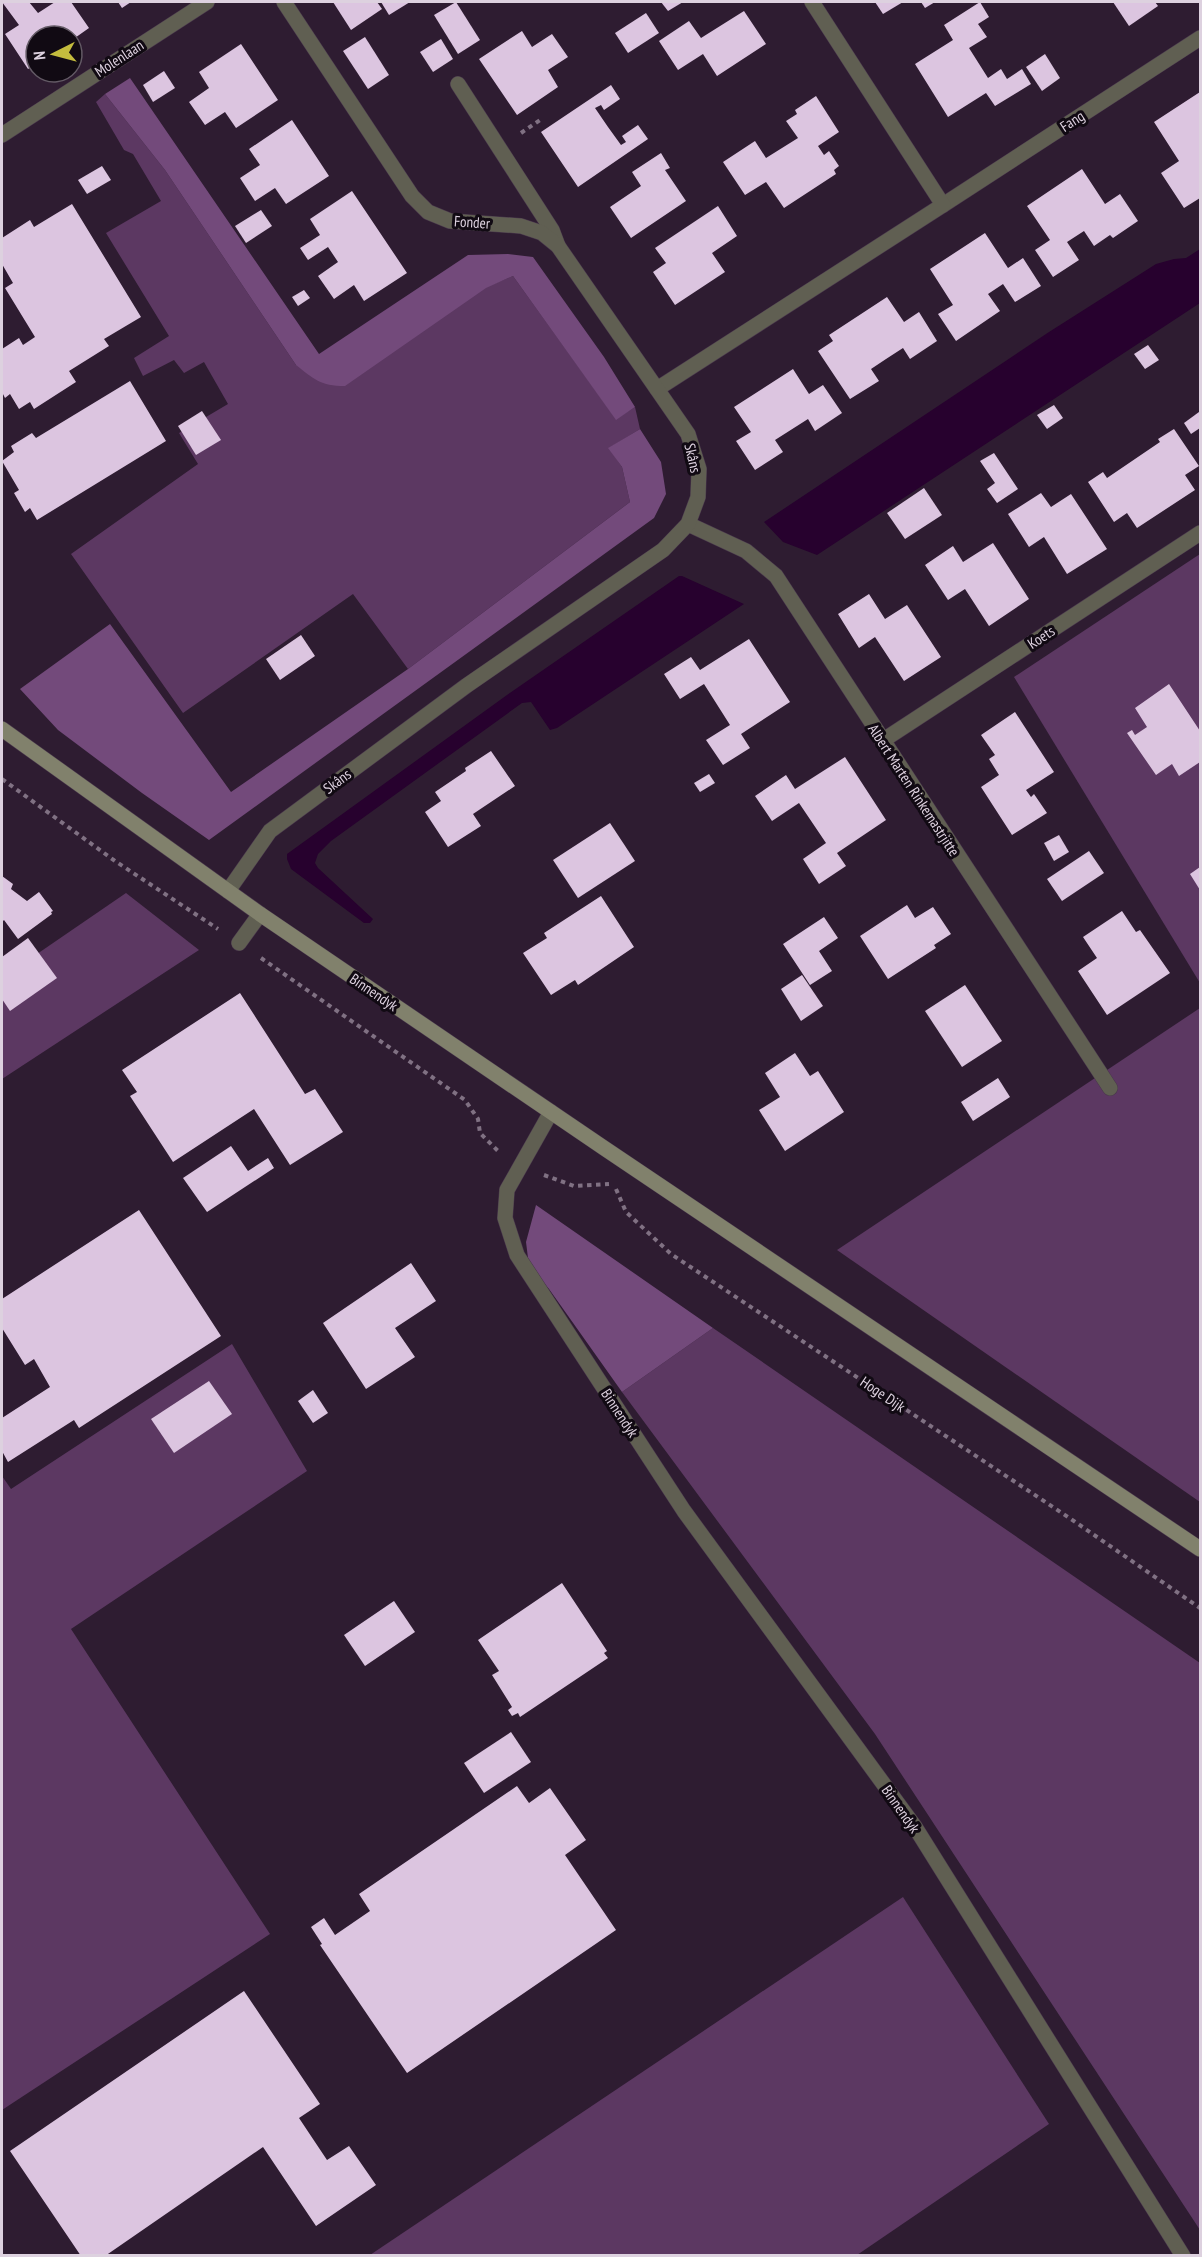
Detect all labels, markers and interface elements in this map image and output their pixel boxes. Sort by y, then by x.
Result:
north arrow [24,24,84,84]
street label: Molenlaan [91,35,147,81]
text: N [29,50,49,61]
street label: Fang [1056,106,1088,136]
street label: Fonder [453,211,492,233]
street label: Skâns [680,441,706,475]
street label: Koets [1024,621,1058,653]
street label: Albert Marten Rinkemastrjitte [864,720,964,860]
street label: Skâns [319,764,355,798]
street label: Binnendyk [346,969,402,1015]
street label: Hoge Dijk [857,1372,909,1416]
street label: Binnendyk [597,1385,643,1441]
street label: Binnendyk [878,1781,924,1837]

